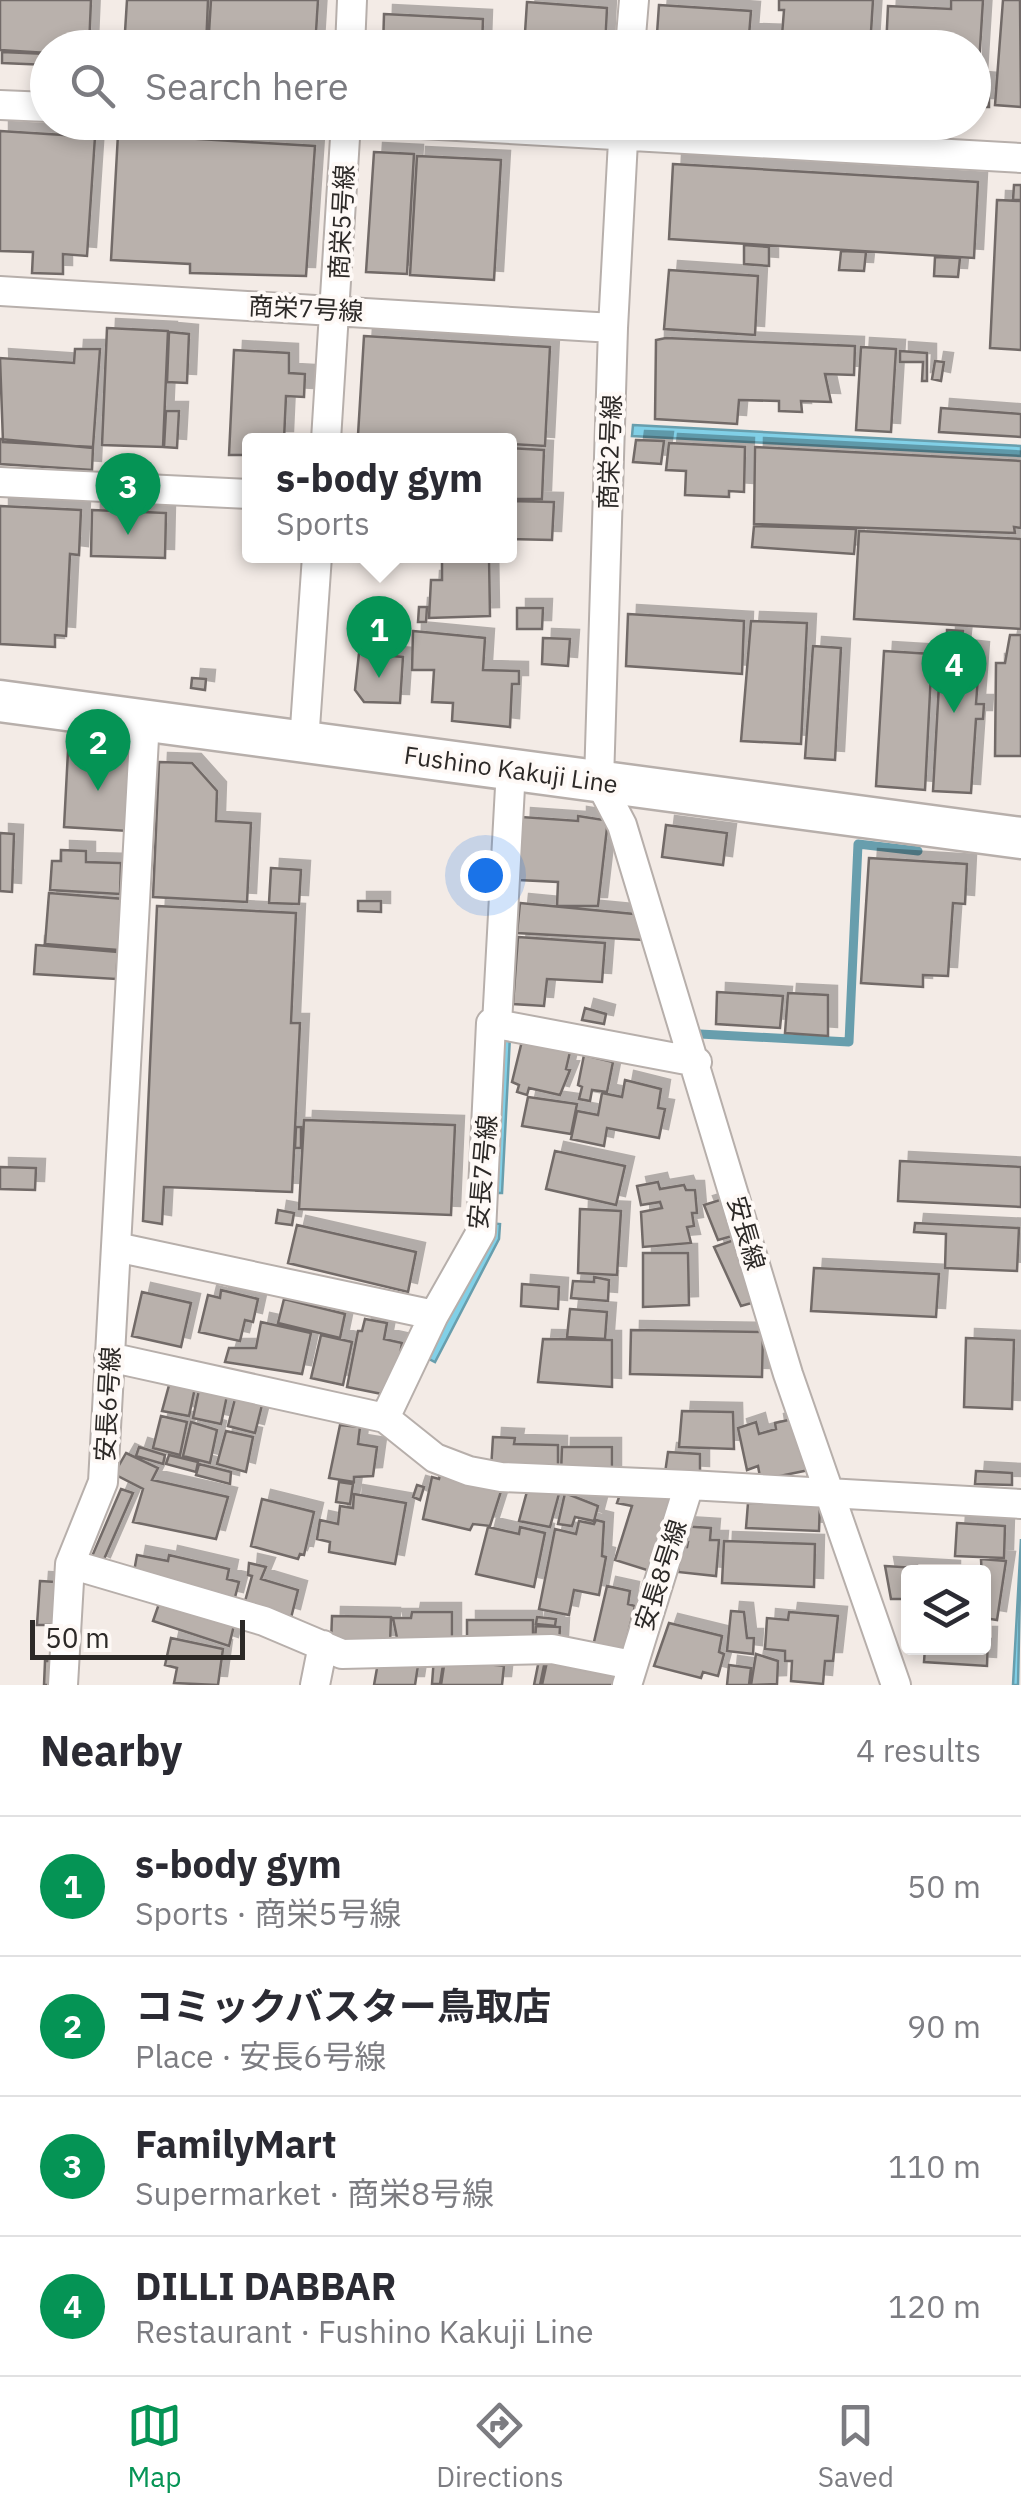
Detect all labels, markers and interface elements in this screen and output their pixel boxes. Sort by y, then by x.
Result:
search box [30,30,991,140]
icon: search [65,58,120,113]
text: Search here [145,61,349,110]
street label: 商栄5号線 [322,164,360,280]
street label: 商栄7号線 [248,289,364,327]
street label: 商栄2号線 [591,394,627,510]
popup [242,433,517,563]
pin: 3 [96,452,160,535]
text: s-body gym [276,453,483,502]
text: Sports [276,502,370,544]
pin: 1 [346,596,412,678]
pin: 4 [922,630,986,713]
pin: 2 [66,708,130,791]
street label: Fushino Kakuji Line [402,738,620,800]
your location [460,850,511,901]
street label: 安長7号線 [461,1113,503,1231]
street label: 安長線 [721,1192,773,1274]
street label: 安長6号線 [88,1346,126,1462]
street label: 安長8号線 [627,1515,693,1635]
map controls [901,1565,991,1655]
button: layers [901,1565,991,1655]
scale bar [30,1615,245,1660]
text: 50 m [45,1619,110,1656]
text: Nearby [40,1723,182,1778]
text: 4 results [856,1729,981,1771]
text: s-body gym [135,1839,342,1888]
text: 1 [63,1865,82,1907]
text: 50 m [907,1865,981,1907]
text: Sports · 商栄5号線 [135,1892,402,1934]
text: コミックバスター鳥取店 [135,1981,551,2030]
text: 2 [63,2005,82,2047]
text: 90 m [907,2005,981,2047]
text: Place · 安長6号線 [135,2035,386,2077]
text: FamilyMart [135,2119,337,2168]
text: 3 [63,2145,82,2187]
text: 110 m [888,2145,981,2187]
text: Supermarket · 商栄8号線 [135,2172,494,2214]
text: DILLI DABBAR [135,2261,396,2310]
text: 4 [63,2285,82,2327]
text: 120 m [888,2285,981,2327]
text: Restaurant · Fushino Kakuji Line [135,2310,594,2352]
tab: Map [127,2398,182,2495]
tab: Directions [436,2398,564,2495]
tab: Saved [818,2398,894,2495]

